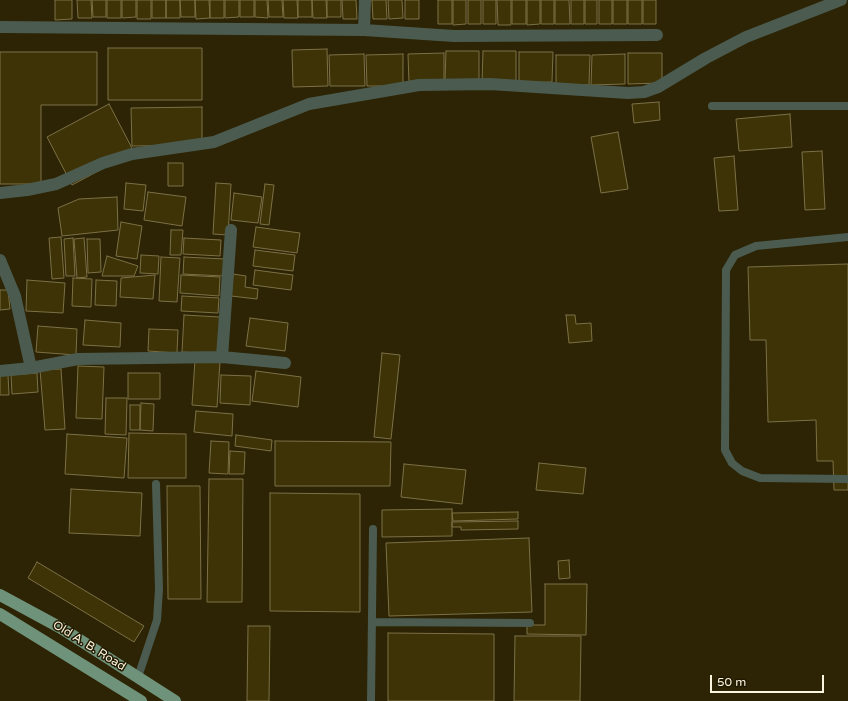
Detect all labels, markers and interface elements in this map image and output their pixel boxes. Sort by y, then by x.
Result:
street label: Old A. B. Road [50,618,128,674]
scale bar [712,667,826,693]
text: 50 m [717,675,746,689]

